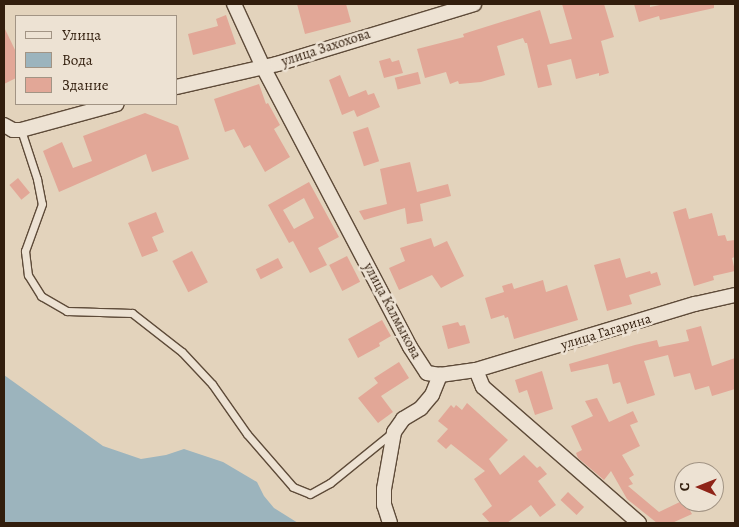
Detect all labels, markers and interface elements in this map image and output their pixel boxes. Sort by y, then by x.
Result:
legend [15,15,178,105]
text: Улица [62,25,101,45]
street label: улица Захохова [279,26,373,70]
text: Вода [62,50,93,70]
text: Здание [62,75,109,95]
street label: улица Калмыкова [360,260,424,362]
street label: улица Гагарина [559,310,653,354]
north arrow [674,462,724,512]
text: С [675,482,694,491]

